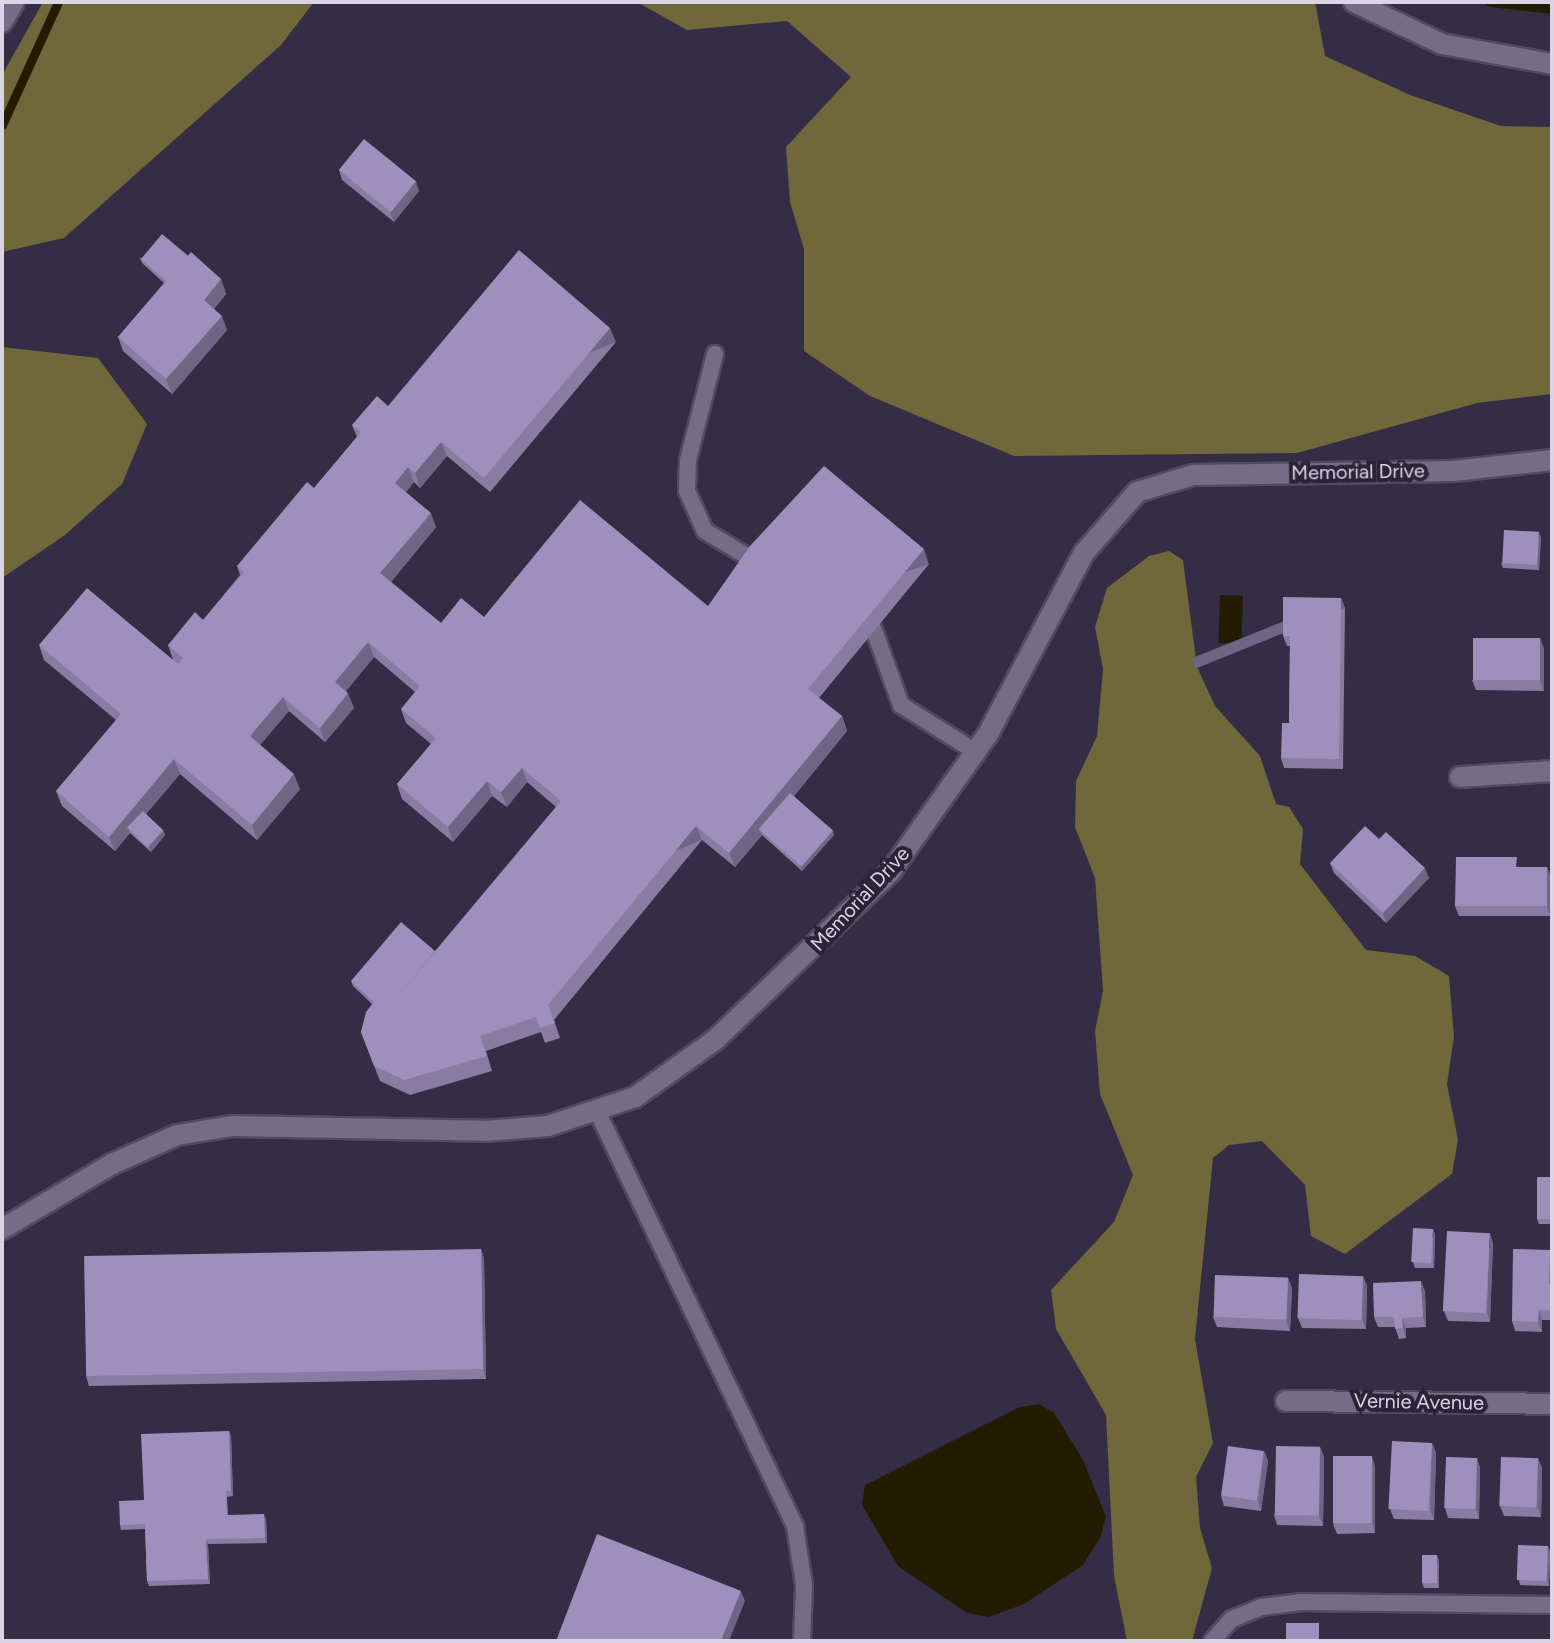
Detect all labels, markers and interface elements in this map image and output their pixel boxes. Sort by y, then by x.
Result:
street label: Memorial Drive [1291,459,1425,485]
street label: Memorial Drive [806,842,914,956]
street label: Vernie Avenue [1354,1389,1484,1415]

